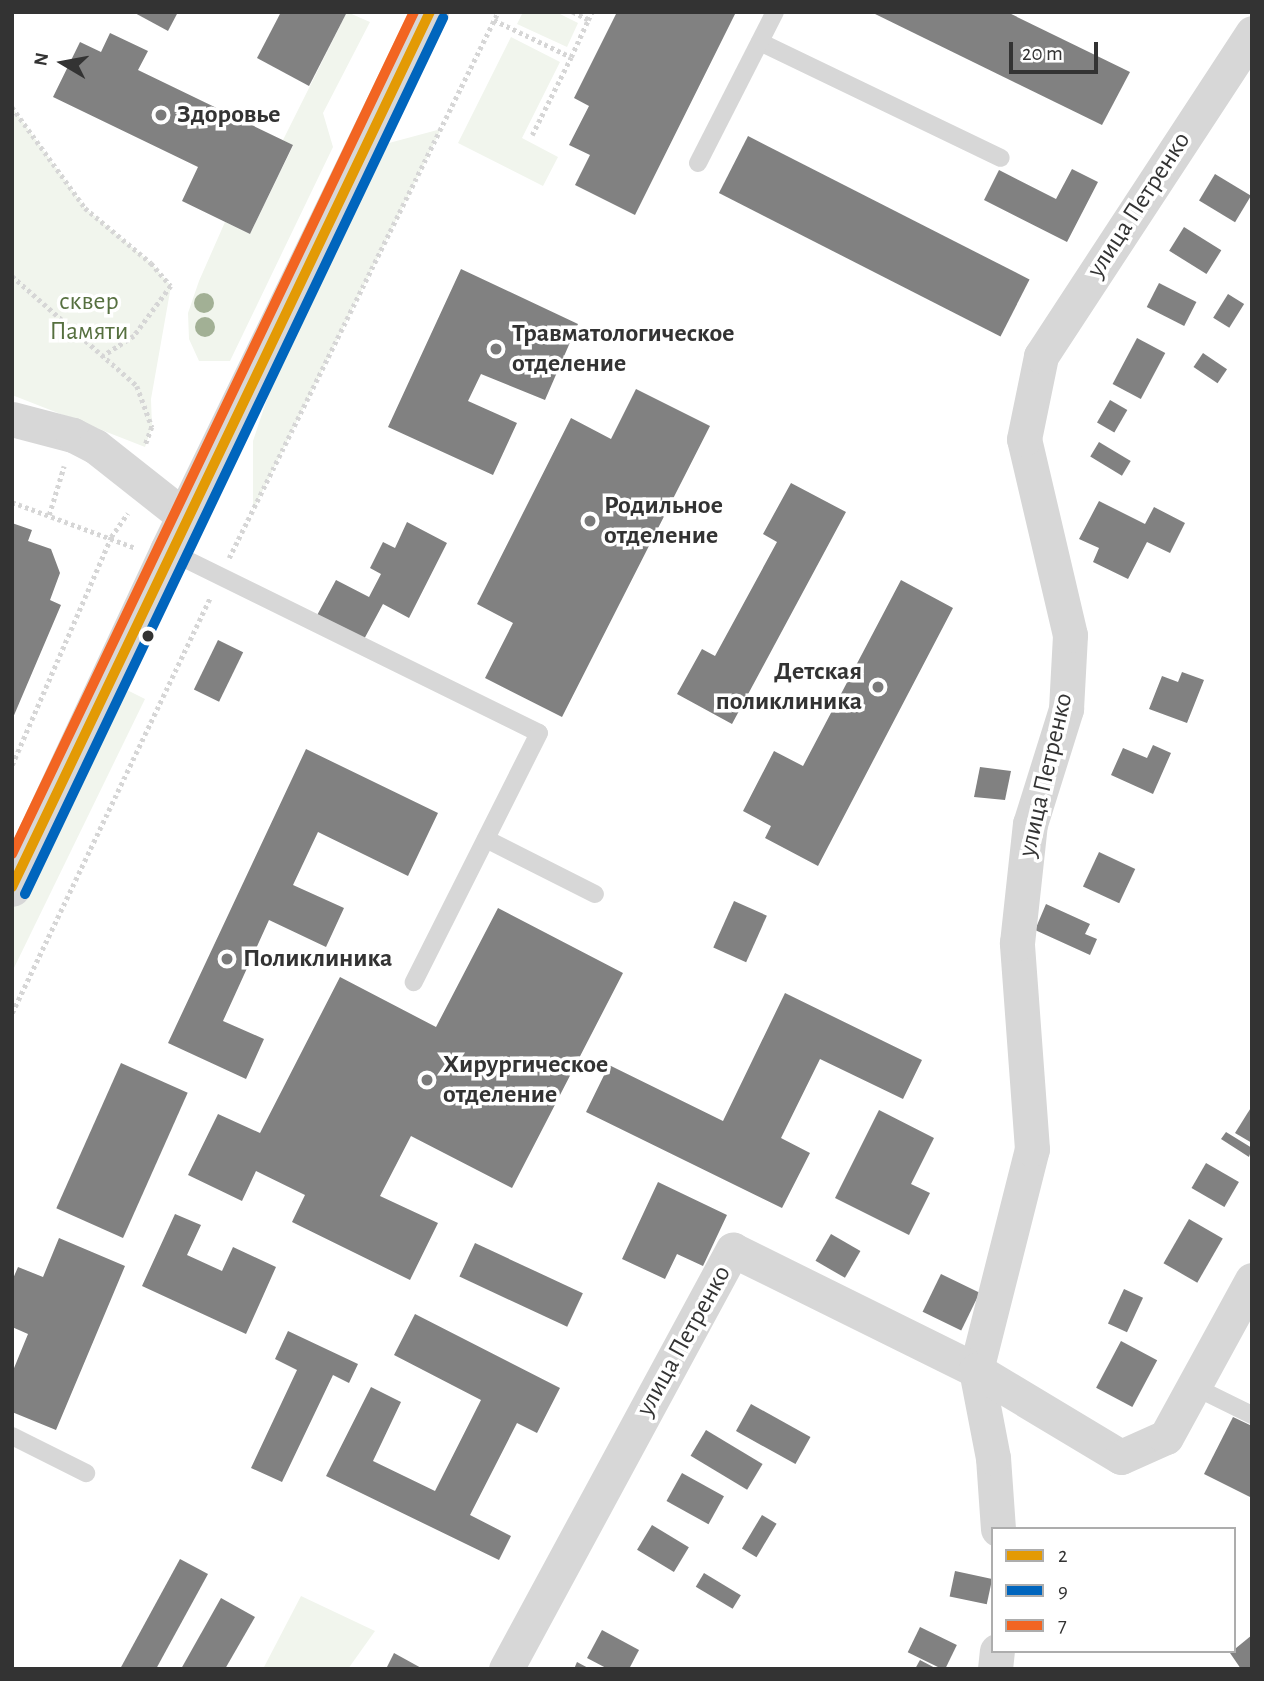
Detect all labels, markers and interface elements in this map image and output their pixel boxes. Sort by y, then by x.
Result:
north arrow [28,28,98,98]
scale bar [1012,28,1101,72]
text: 20 m [1022,43,1063,64]
text: N [31,51,52,67]
place label: Здоровье [177,99,281,131]
marker: Здоровье [151,105,171,125]
street label: улица Петренко [1080,126,1198,284]
park label: сквер Памяти [50,286,128,348]
place label: Травматологическое отделение [512,318,735,380]
marker: Травматологическое отделение [486,339,506,359]
place label: Родильное отделение [604,490,723,552]
marker: Родильное отделение [582,513,598,529]
unlabelled marker [141,629,155,643]
place label: Детская поликлиника [716,656,862,718]
marker: Детская поликлиника [868,677,888,697]
street label: улица Петренко [1012,690,1080,860]
place label: Поликлиника [243,943,392,975]
marker: Поликлиника [217,949,237,969]
place label: Хирургическое отделение [443,1049,608,1110]
marker: Хирургическое отделение [417,1070,437,1090]
street label: улица Петренко [630,1260,738,1422]
legend [991,1527,1236,1653]
text: 2 [1058,1545,1068,1566]
text: 9 [1058,1580,1068,1601]
text: 7 [1058,1615,1067,1636]

